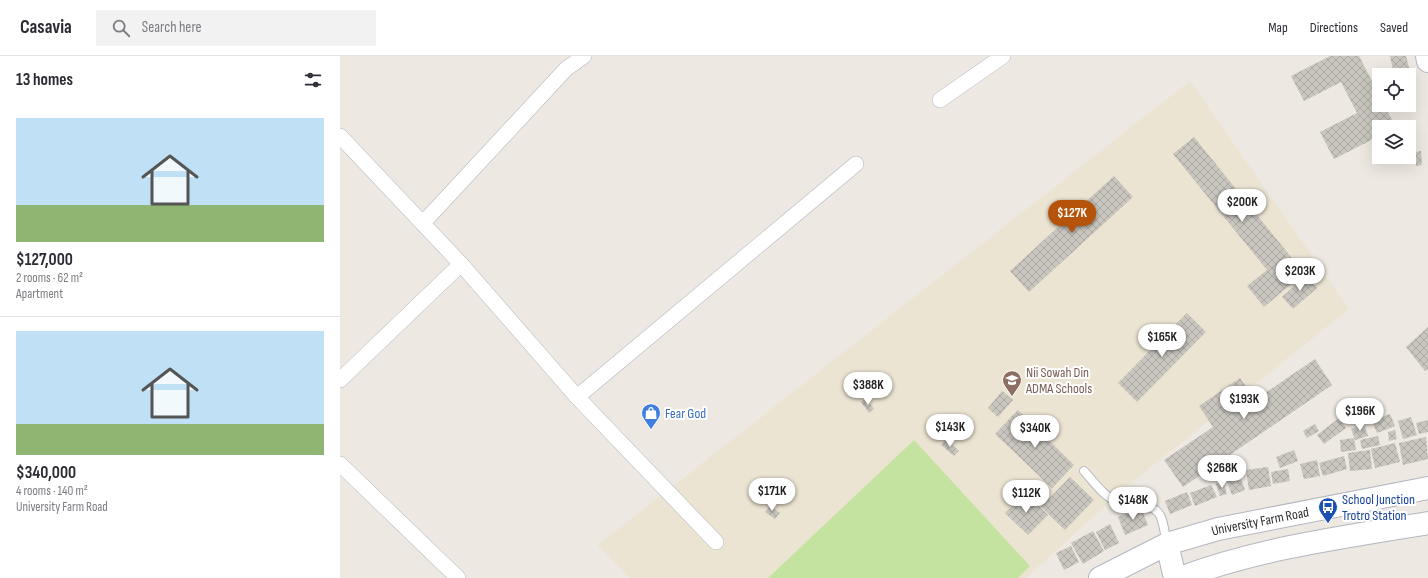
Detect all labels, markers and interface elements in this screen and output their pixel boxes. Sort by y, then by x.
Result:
search box [96,10,376,46]
text: Casavia [20,16,72,39]
icon: search [110,17,132,39]
text: Search here [142,18,202,37]
text: Map [1268,19,1288,36]
text: Directions [1310,19,1358,36]
text: Saved [1380,19,1408,36]
map controls [1372,68,1416,164]
button: locate [1372,68,1416,112]
icon: filters [302,69,324,91]
text: 13 homes [16,70,73,90]
button: layers [1372,120,1416,164]
icon: home [134,144,206,216]
pin: $200K [1214,189,1270,223]
text: $200K [1226,194,1258,210]
pin: $127K [1044,200,1100,234]
text: $127K [1057,205,1087,221]
text: $127,000 [16,250,73,270]
pin: $203K [1272,258,1328,292]
text: $203K [1285,263,1315,279]
text: 2 rooms · 62 m² [16,270,83,286]
text: Apartment [16,286,63,302]
pin: $165K [1134,324,1190,358]
text: $165K [1147,329,1177,345]
icon: home [134,357,206,429]
place label: Nii Sowah Din ADMA Schools [1025,364,1092,397]
school or university icon: Nii Sowah Din ADMA Schools [1001,369,1023,397]
pin: $388K [840,372,896,406]
text: $388K [852,377,884,393]
pin: $193K [1216,386,1272,420]
text: $193K [1229,391,1259,407]
pin: $196K [1332,398,1388,432]
shop icon: Fear God [640,402,662,430]
text: $196K [1345,403,1375,419]
place label: Fear God [665,405,706,422]
pin: $143K [922,414,978,448]
pin: $340K [1007,415,1063,449]
text: $143K [935,419,965,435]
text: $340K [1019,420,1051,436]
pin: $268K [1194,455,1250,489]
text: $268K [1206,460,1238,476]
text: $340,000 [16,463,76,483]
pin: $171K [744,478,800,512]
pin: $112K [998,480,1054,514]
text: 4 rooms · 140 m² [16,483,88,499]
text: $171K [758,483,787,499]
text: $112K [1011,485,1041,501]
pin: $148K [1105,487,1161,521]
place label: School Junction Trotro Station [1342,491,1415,524]
text: $148K [1118,492,1148,508]
bus stop icon: School Junction Trotro Station [1317,496,1339,524]
text: University Farm Road [16,499,108,515]
street label: University Farm Road [1209,503,1310,539]

